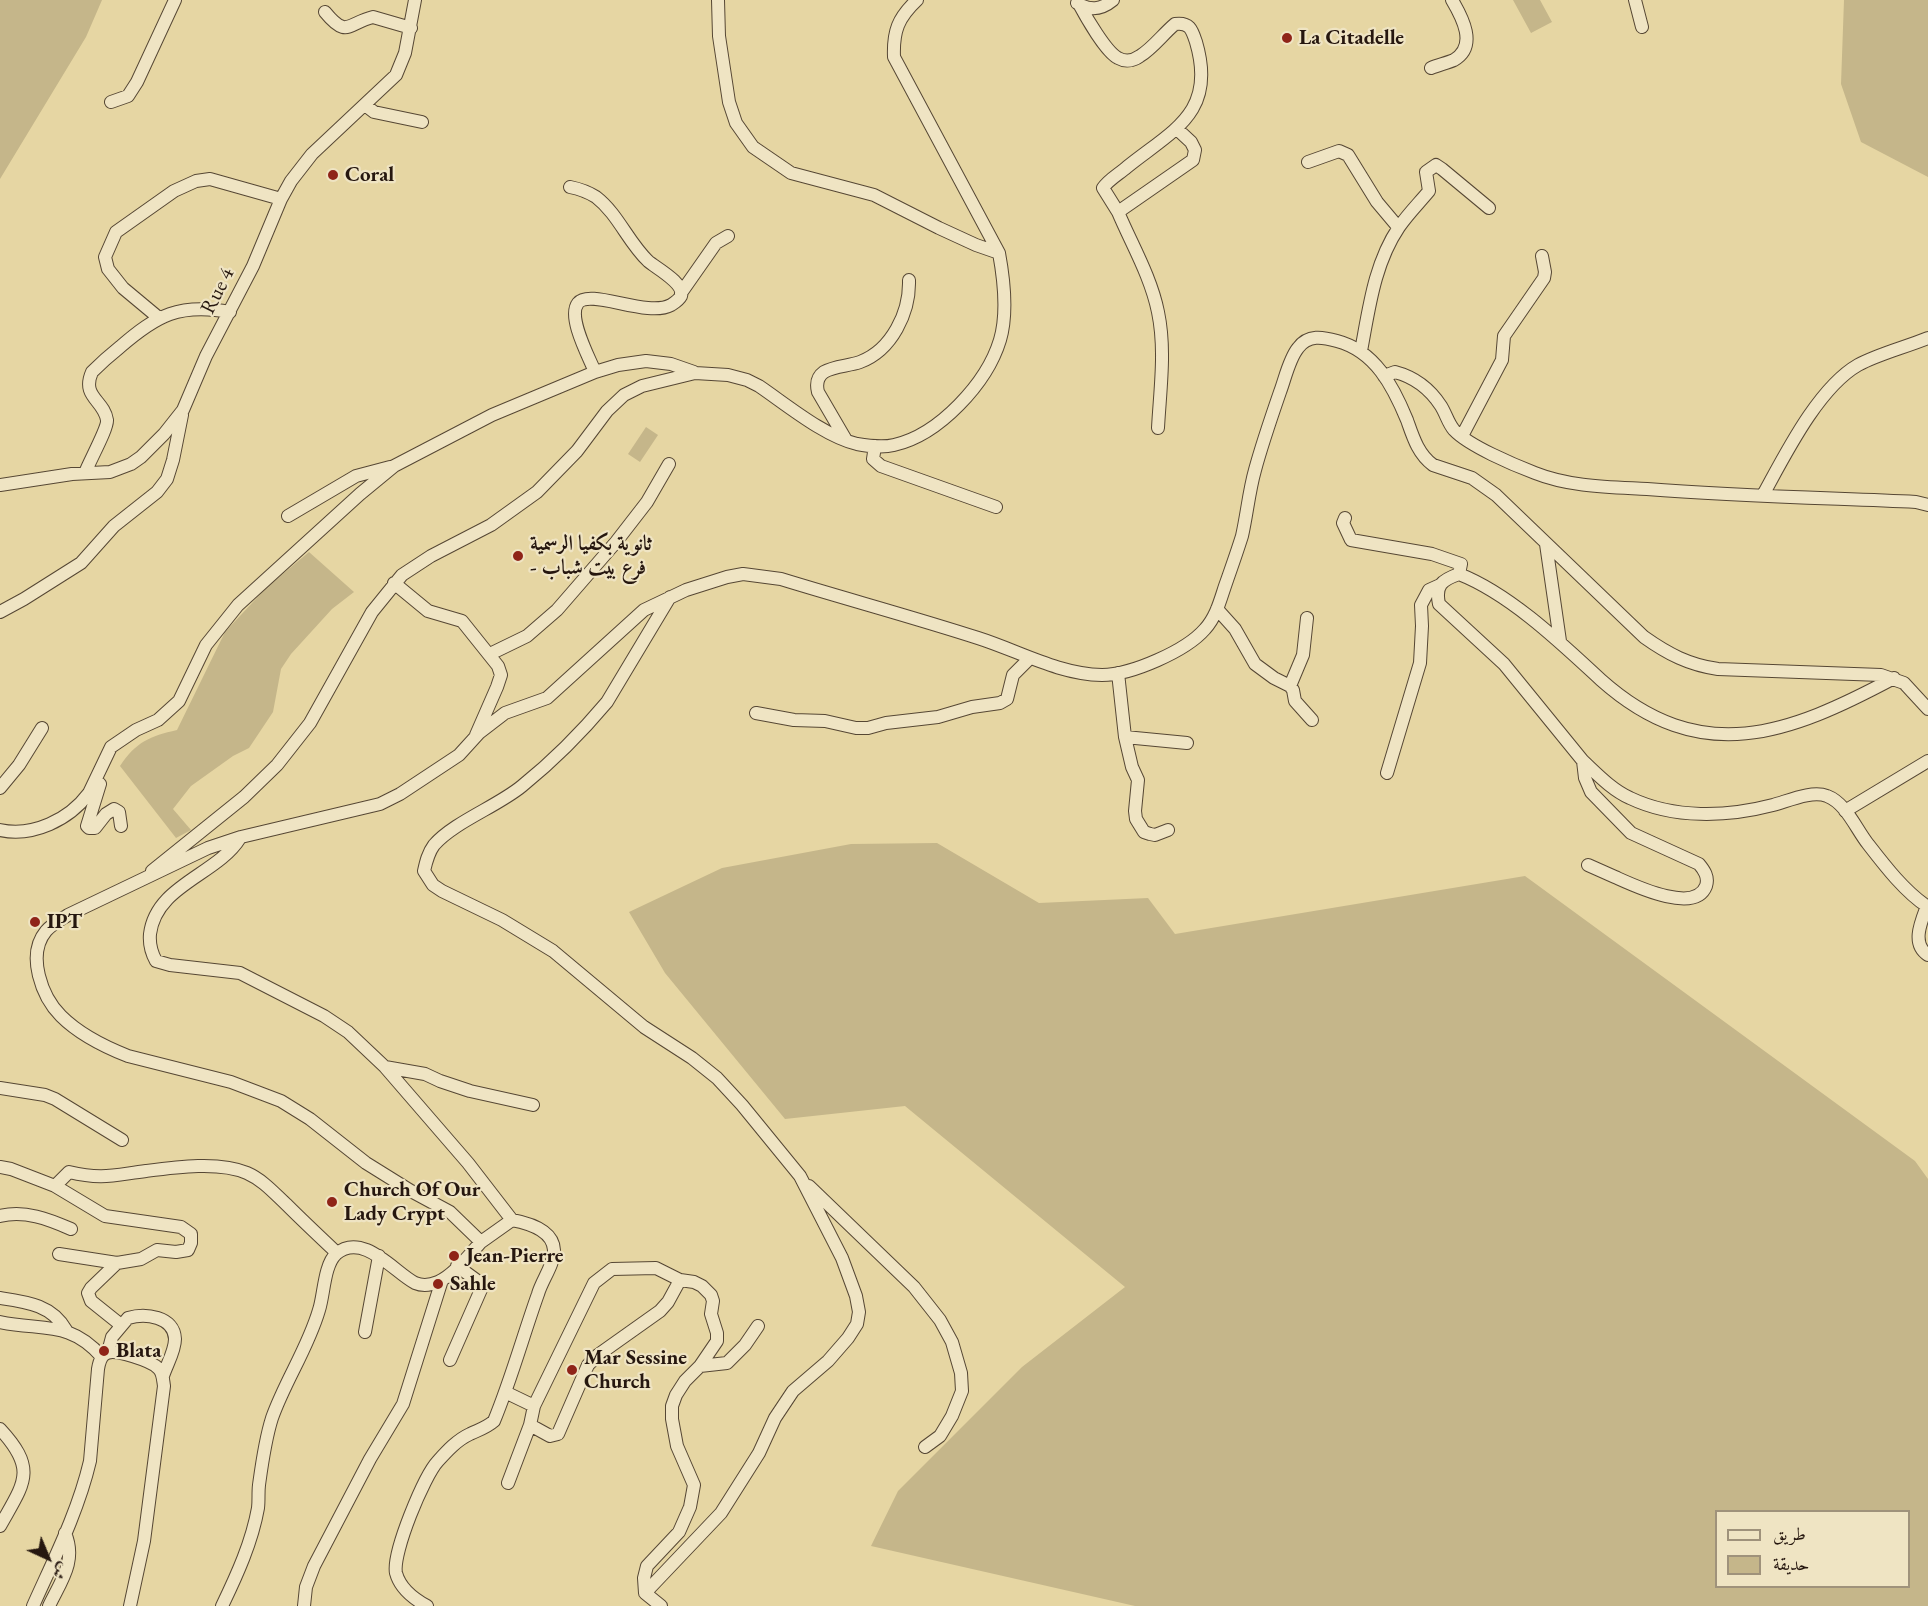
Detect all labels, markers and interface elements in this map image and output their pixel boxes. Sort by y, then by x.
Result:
place label: La Citadelle [1299,25,1404,51]
marker: La Citadelle [1280,31,1294,45]
place label: Coral [345,162,394,188]
marker: Coral [326,168,340,182]
street label: Rue 4 [196,264,240,318]
place label: ثانوية بكفيا الرسمية - فرع بيت شباب [530,531,652,581]
marker: ثانوية بكفيا الرسمية - فرع بيت شباب [511,549,525,563]
place label: IPT [47,909,82,935]
marker: IPT [28,915,42,929]
place label: Church Of Our Lady Crypt [344,1177,481,1227]
marker: Church Of Our Lady Crypt [325,1195,339,1209]
place label: Jean-Pierre [466,1243,564,1269]
marker: Jean-Pierre [447,1249,461,1263]
place label: Sahle [450,1271,496,1297]
marker: Sahle [431,1277,445,1291]
place label: Blata [116,1338,161,1364]
marker: Blata [97,1344,111,1358]
place label: Mar Sessine Church [584,1345,687,1395]
marker: Mar Sessine Church [565,1363,579,1377]
legend [1715,1510,1910,1588]
text: طريق [1773,1522,1806,1545]
north arrow [18,1528,78,1588]
text: حديقة [1773,1552,1809,1575]
text: ش [48,1558,74,1584]

